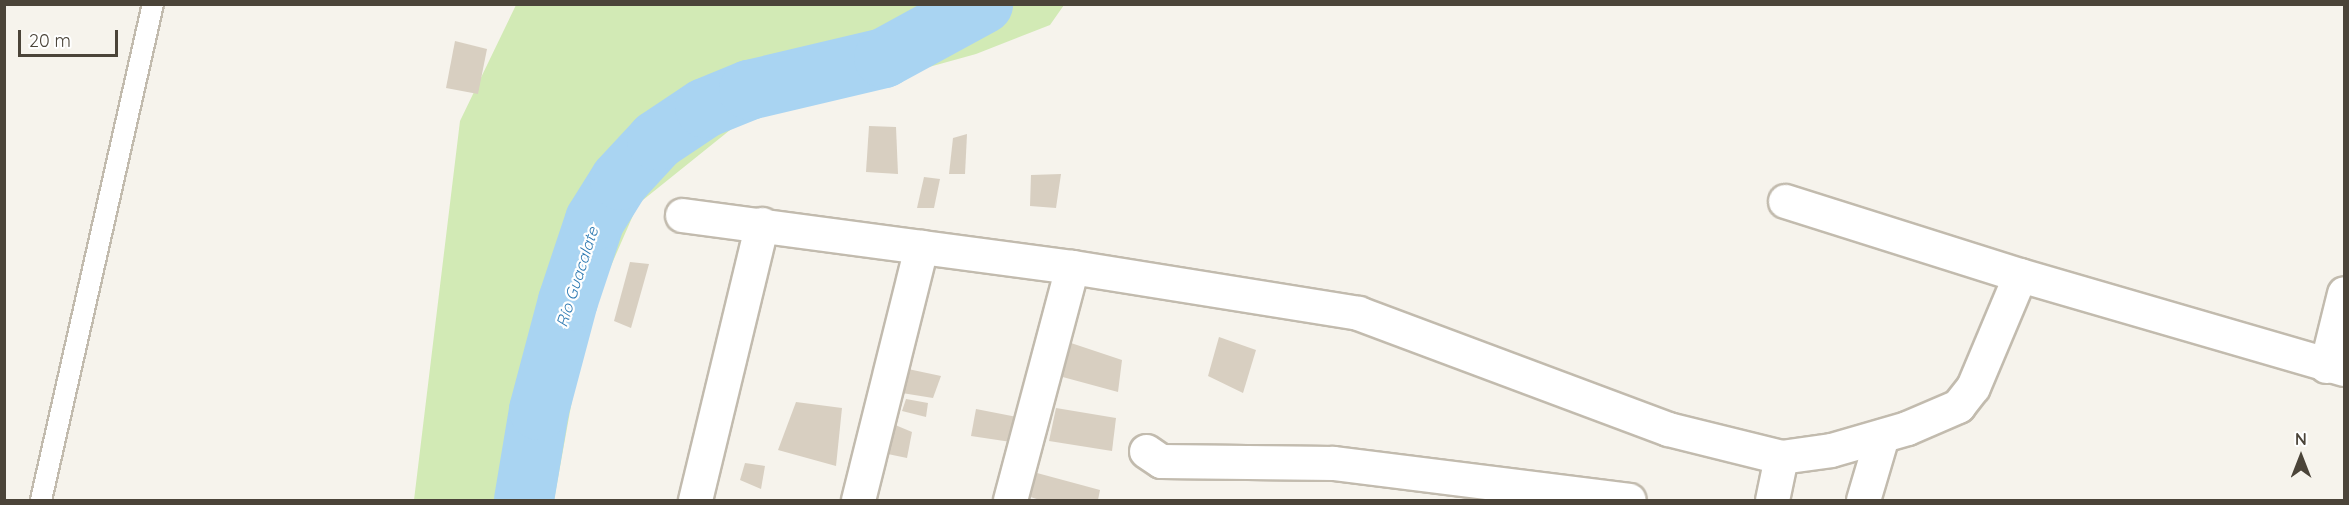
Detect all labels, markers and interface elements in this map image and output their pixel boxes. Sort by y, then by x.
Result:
scale bar [21,18,122,56]
text: 20 m [29,29,71,52]
water label: Río Guacalate [552,225,602,329]
north arrow [2271,427,2331,487]
text: N [2295,429,2307,449]

